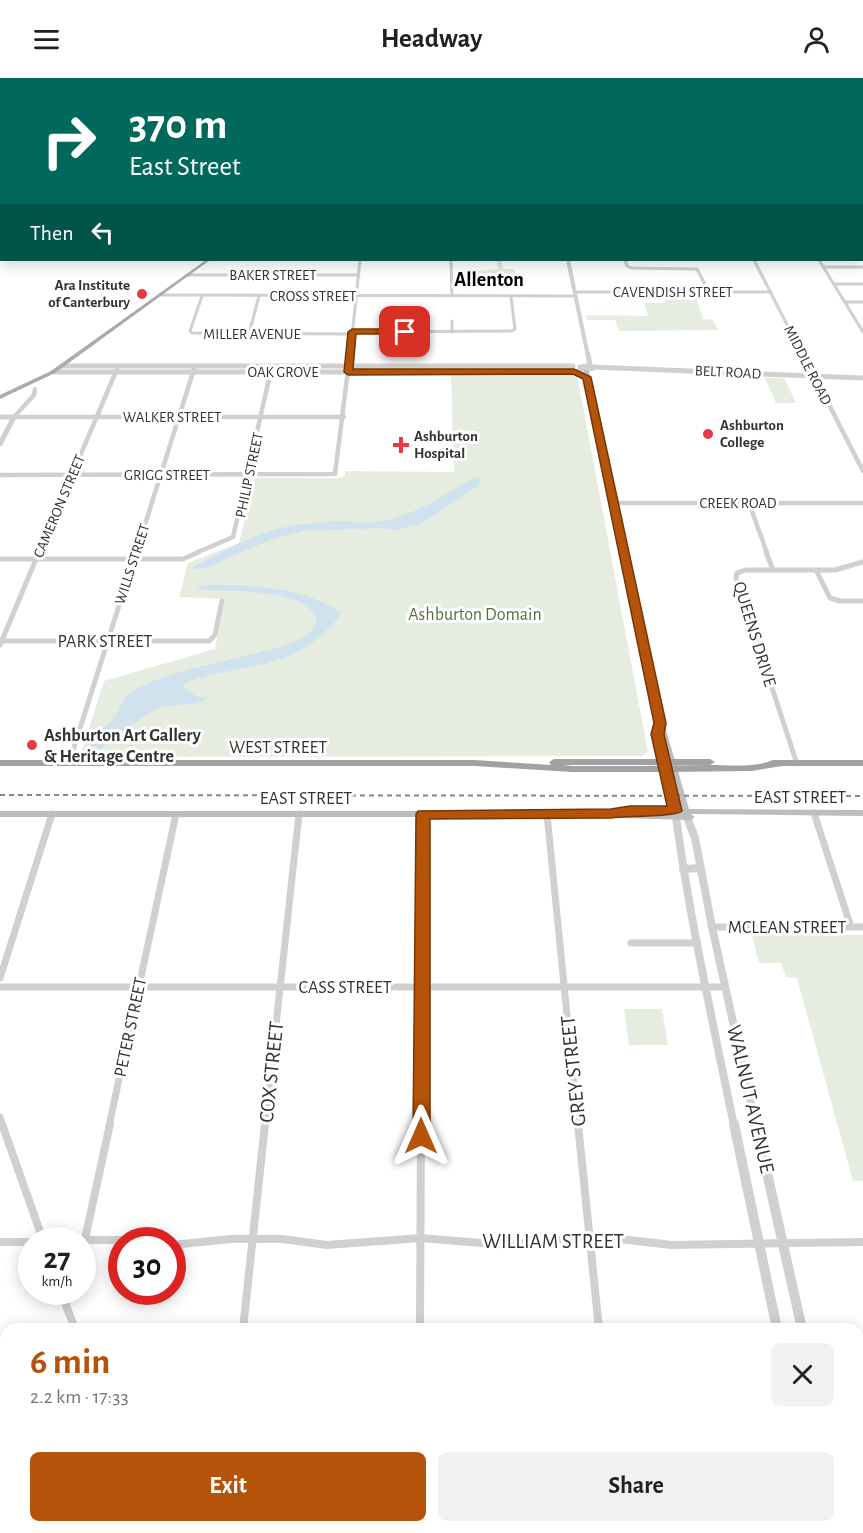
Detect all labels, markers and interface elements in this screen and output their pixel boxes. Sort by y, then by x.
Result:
icon: menu [30,23,63,56]
icon: person [800,23,833,56]
text: Headway [381,25,482,52]
icon: right [30,102,108,180]
text: 370 m [129,104,227,146]
text: East Street [129,153,241,180]
icon: left [86,216,119,249]
text: Then [30,222,74,244]
street label: BAKER STREET [229,268,317,283]
district label: Allenton [454,270,524,290]
place label: Ara Institute of Canterbury [48,278,130,310]
street label: CAVENDISH STREET [613,285,734,300]
marker: Ara Institute of Canterbury [135,287,149,301]
street label: CROSS STREET [270,289,357,304]
pin [379,306,430,357]
icon: arrive [388,315,421,348]
street label: MIDDLE ROAD [781,323,834,408]
street label: MILLER AVENUE [203,327,301,342]
street label: BELT ROAD [694,363,762,382]
street label: OAK GROVE [248,365,318,380]
street label: WALKER STREET [123,410,222,425]
place label: Ashburton College [720,418,784,450]
marker: Ashburton College [701,427,715,441]
place label: Ashburton Hospital [414,429,478,461]
street label: PHILIP STREET [233,430,266,519]
marker: Ashburton Hospital [392,436,410,454]
street label: CAMERON STREET [31,452,88,560]
street label: GRIGG STREET [124,468,211,483]
street label: CREEK ROAD [699,496,777,511]
street label: WILLS STREET [112,521,153,606]
street label: QUEENS DRIVE [730,580,779,689]
park label: Ashburton Domain [408,606,542,624]
street label: PARK STREET [58,633,153,651]
place label: Ashburton Art Gallery & Heritage Centre [44,727,202,766]
marker: Ashburton Art Gallery & Heritage Centre [25,738,39,752]
street label: WEST STREET [229,739,327,757]
street label: EAST STREET [754,789,846,807]
street label: EAST STREET [260,790,352,808]
street label: MCLEAN STREET [728,919,846,937]
street label: PETER STREET [112,975,150,1079]
street label: CASS STREET [299,979,392,997]
street label: GREY STREET [557,1015,590,1127]
street label: COX STREET [256,1020,287,1124]
street label: WALNUT AVENUE [723,1023,778,1175]
position arrow [389,1104,453,1168]
speed limit sign: 30 [108,1227,186,1305]
street label: WILLIAM STREET [482,1231,624,1252]
text: 27 [43,1244,71,1274]
text: km/h [42,1274,72,1289]
button: close [771,1343,834,1406]
text: 6 min [30,1344,110,1380]
text: 2.2 km · 17:33 [30,1387,129,1407]
button: Exit [30,1452,426,1521]
button: Share [438,1452,834,1521]

